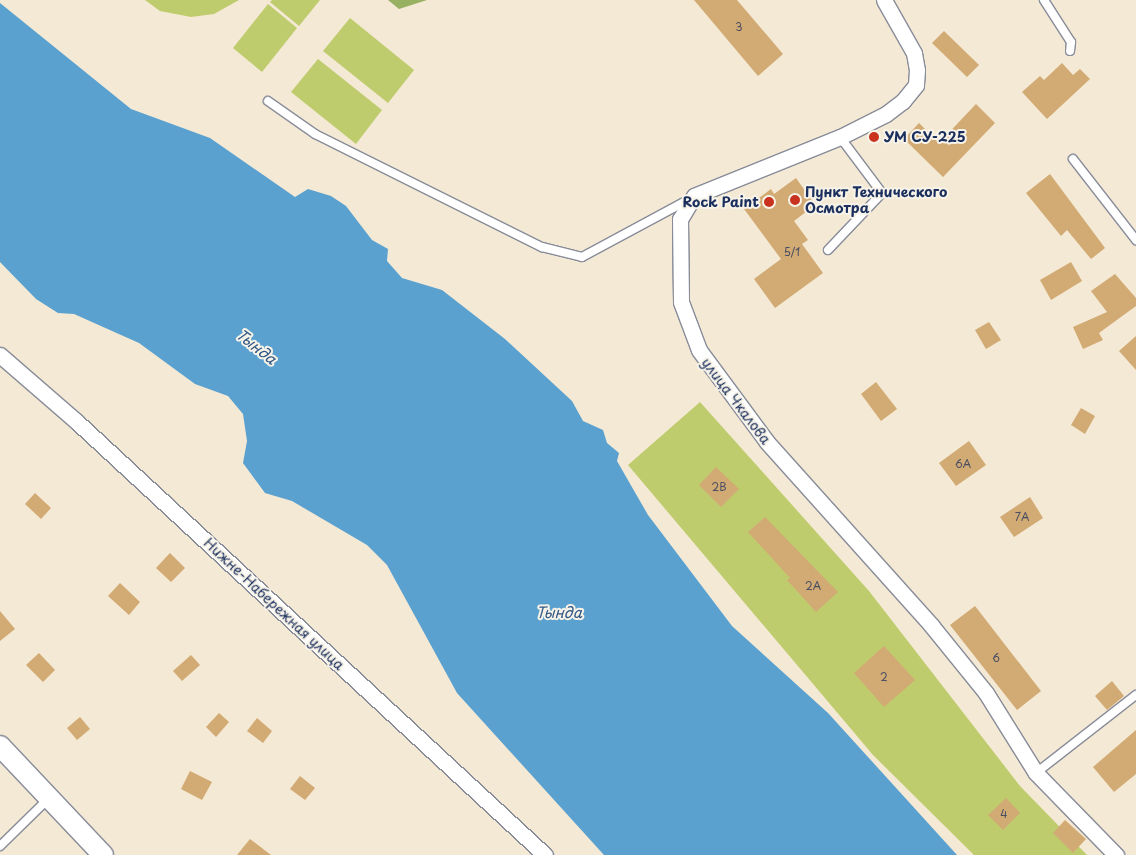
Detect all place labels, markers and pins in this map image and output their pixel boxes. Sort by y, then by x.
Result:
place label: УМ СУ-225 [884,129,966,145]
marker: УМ СУ-225 [868,131,880,143]
place label: Пункт Технического Осмотра [805,184,947,216]
place label: Rock Paint [682,194,759,210]
marker: Пункт Технического Осмотра [789,194,801,206]
marker: Rock Paint [763,196,775,208]

